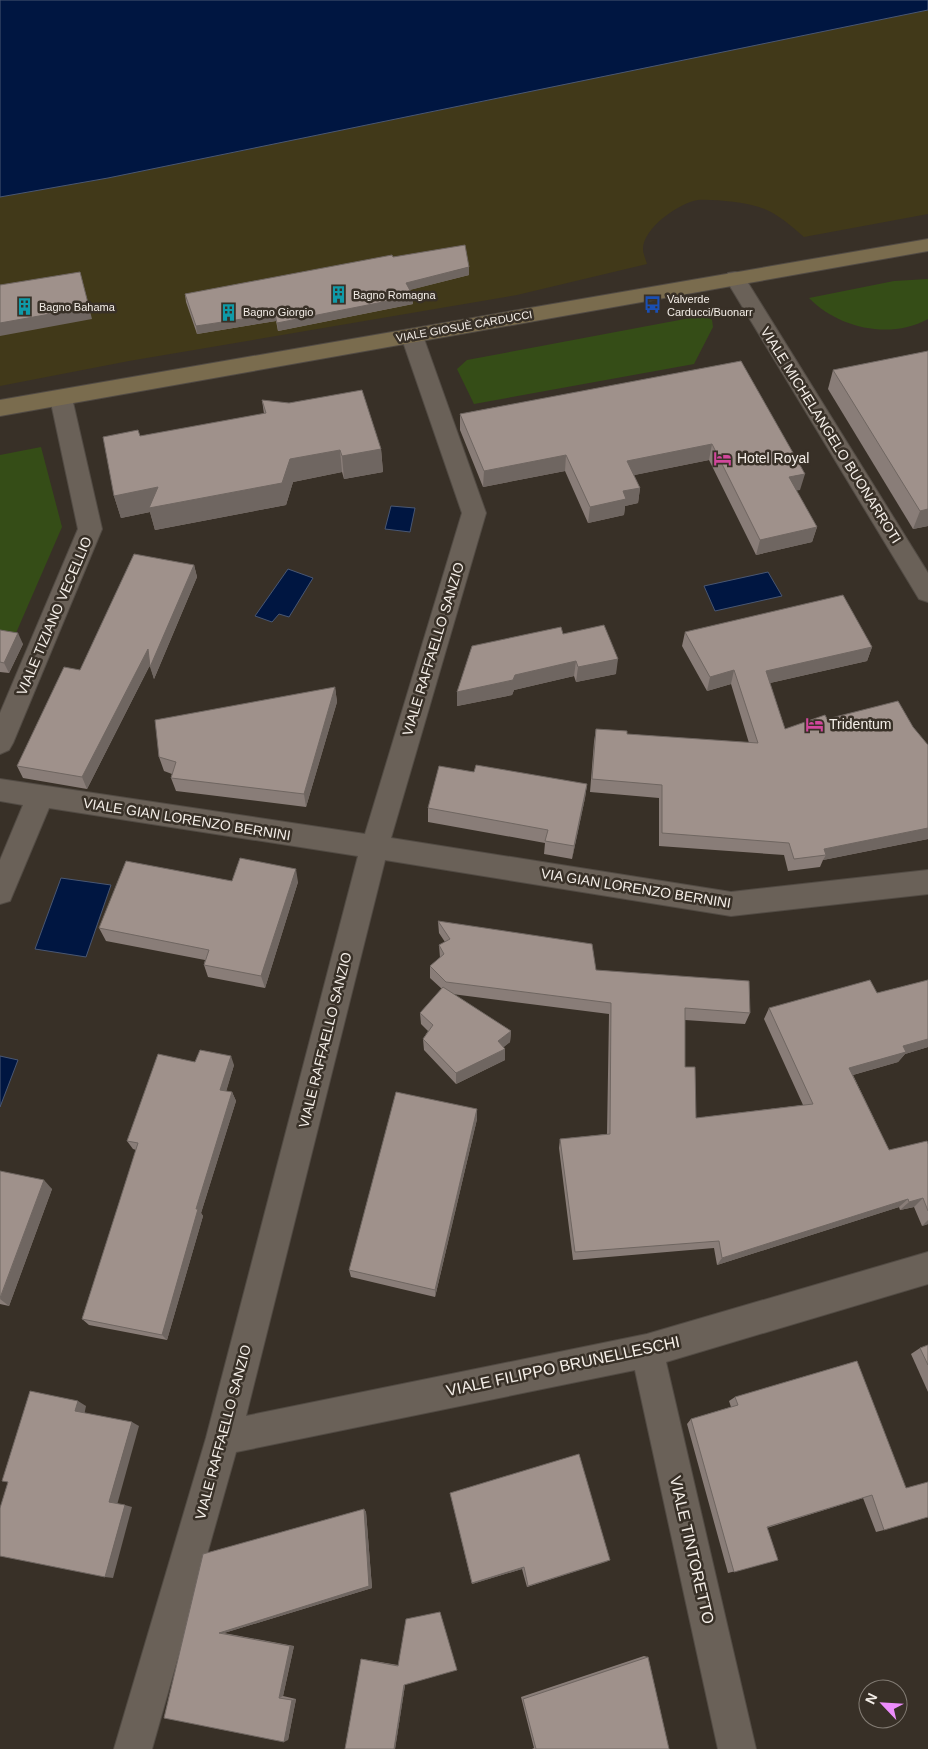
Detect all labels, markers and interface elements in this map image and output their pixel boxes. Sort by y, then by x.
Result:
building icon: Bagno Romagna [329,285,349,305]
place label: Bagno Romagna [353,289,436,301]
place label: Valverde Carducci/Buonarr [667,293,753,318]
bus stop icon: Valverde Carducci/Buonarr [643,295,663,315]
building icon: Bagno Bahama [15,297,35,317]
place label: Bagno Bahama [39,301,116,313]
building icon: Bagno Giorgio [219,302,239,322]
place label: Bagno Giorgio [243,306,313,318]
street label: VIALE GIOSUÈ CARDUCCI [395,308,533,344]
street label: VIALE MICHELANGELO BUONARROTI [757,324,905,546]
hotel icon: Hotel Royal [713,448,733,468]
place label: Hotel Royal [737,450,809,466]
street label: VIALE TIZIANO VECELLIO [13,534,95,698]
street label: VIALE RAFFAELLO SANZIO [399,560,467,738]
hotel icon: Tridentum [805,714,825,734]
place label: Tridentum [829,716,892,732]
street label: VIALE GIAN LORENZO BERNINI [82,795,292,843]
street label: VIA GIAN LORENZO BERNINI [540,865,732,911]
street label: VIALE RAFFAELLO SANZIO [295,950,355,1130]
street label: VIALE FILIPPO BRUNELLESCHI [445,1333,681,1399]
street label: VIALE RAFFAELLO SANZIO [192,1343,254,1521]
street label: VIALE TINTORETTO [667,1474,717,1626]
north arrow [858,1679,908,1729]
text: N [862,1691,881,1706]

